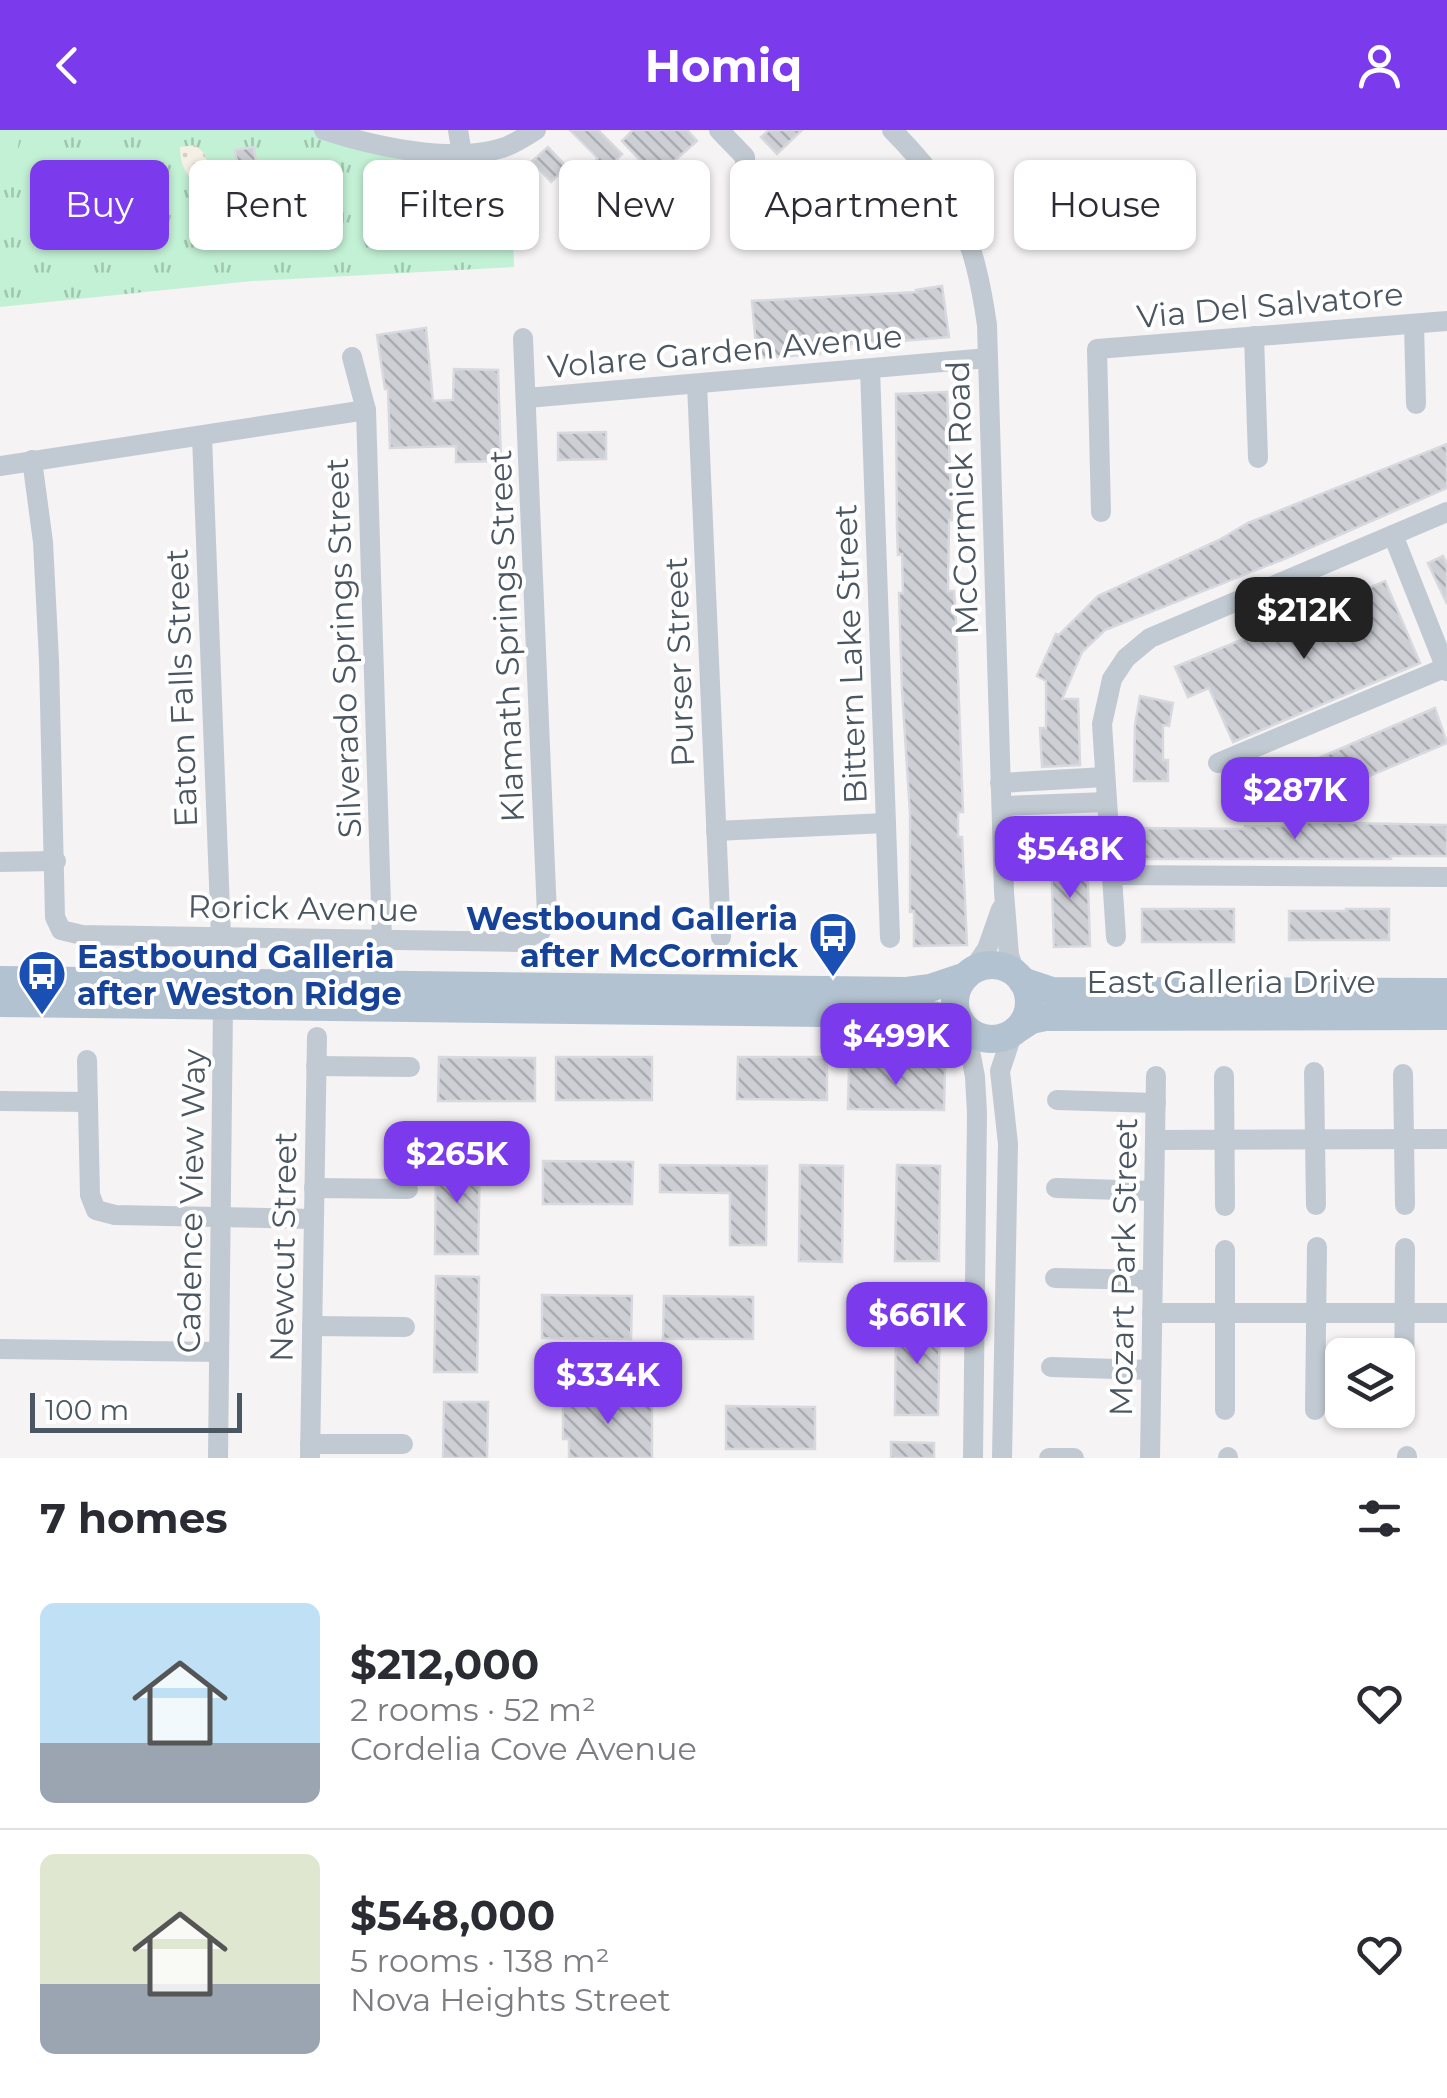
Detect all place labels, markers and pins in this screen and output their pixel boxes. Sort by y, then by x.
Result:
pin: $212K [1234,577,1374,662]
pin: $287K [1225,757,1365,842]
pin: $548K [1000,816,1140,901]
place label: Westbound Galleria after McCormick [466,899,799,975]
bus stop icon: Westbound Galleria after McCormick [807,910,859,978]
place label: Eastbound Galleria after Weston Ridge [77,937,402,1013]
bus stop icon: Eastbound Galleria after Weston Ridge [16,948,68,1016]
pin: $499K [826,1003,966,1088]
pin: $265K [387,1121,527,1206]
pin: $661K [847,1282,987,1367]
pin: $334K [538,1342,678,1427]

